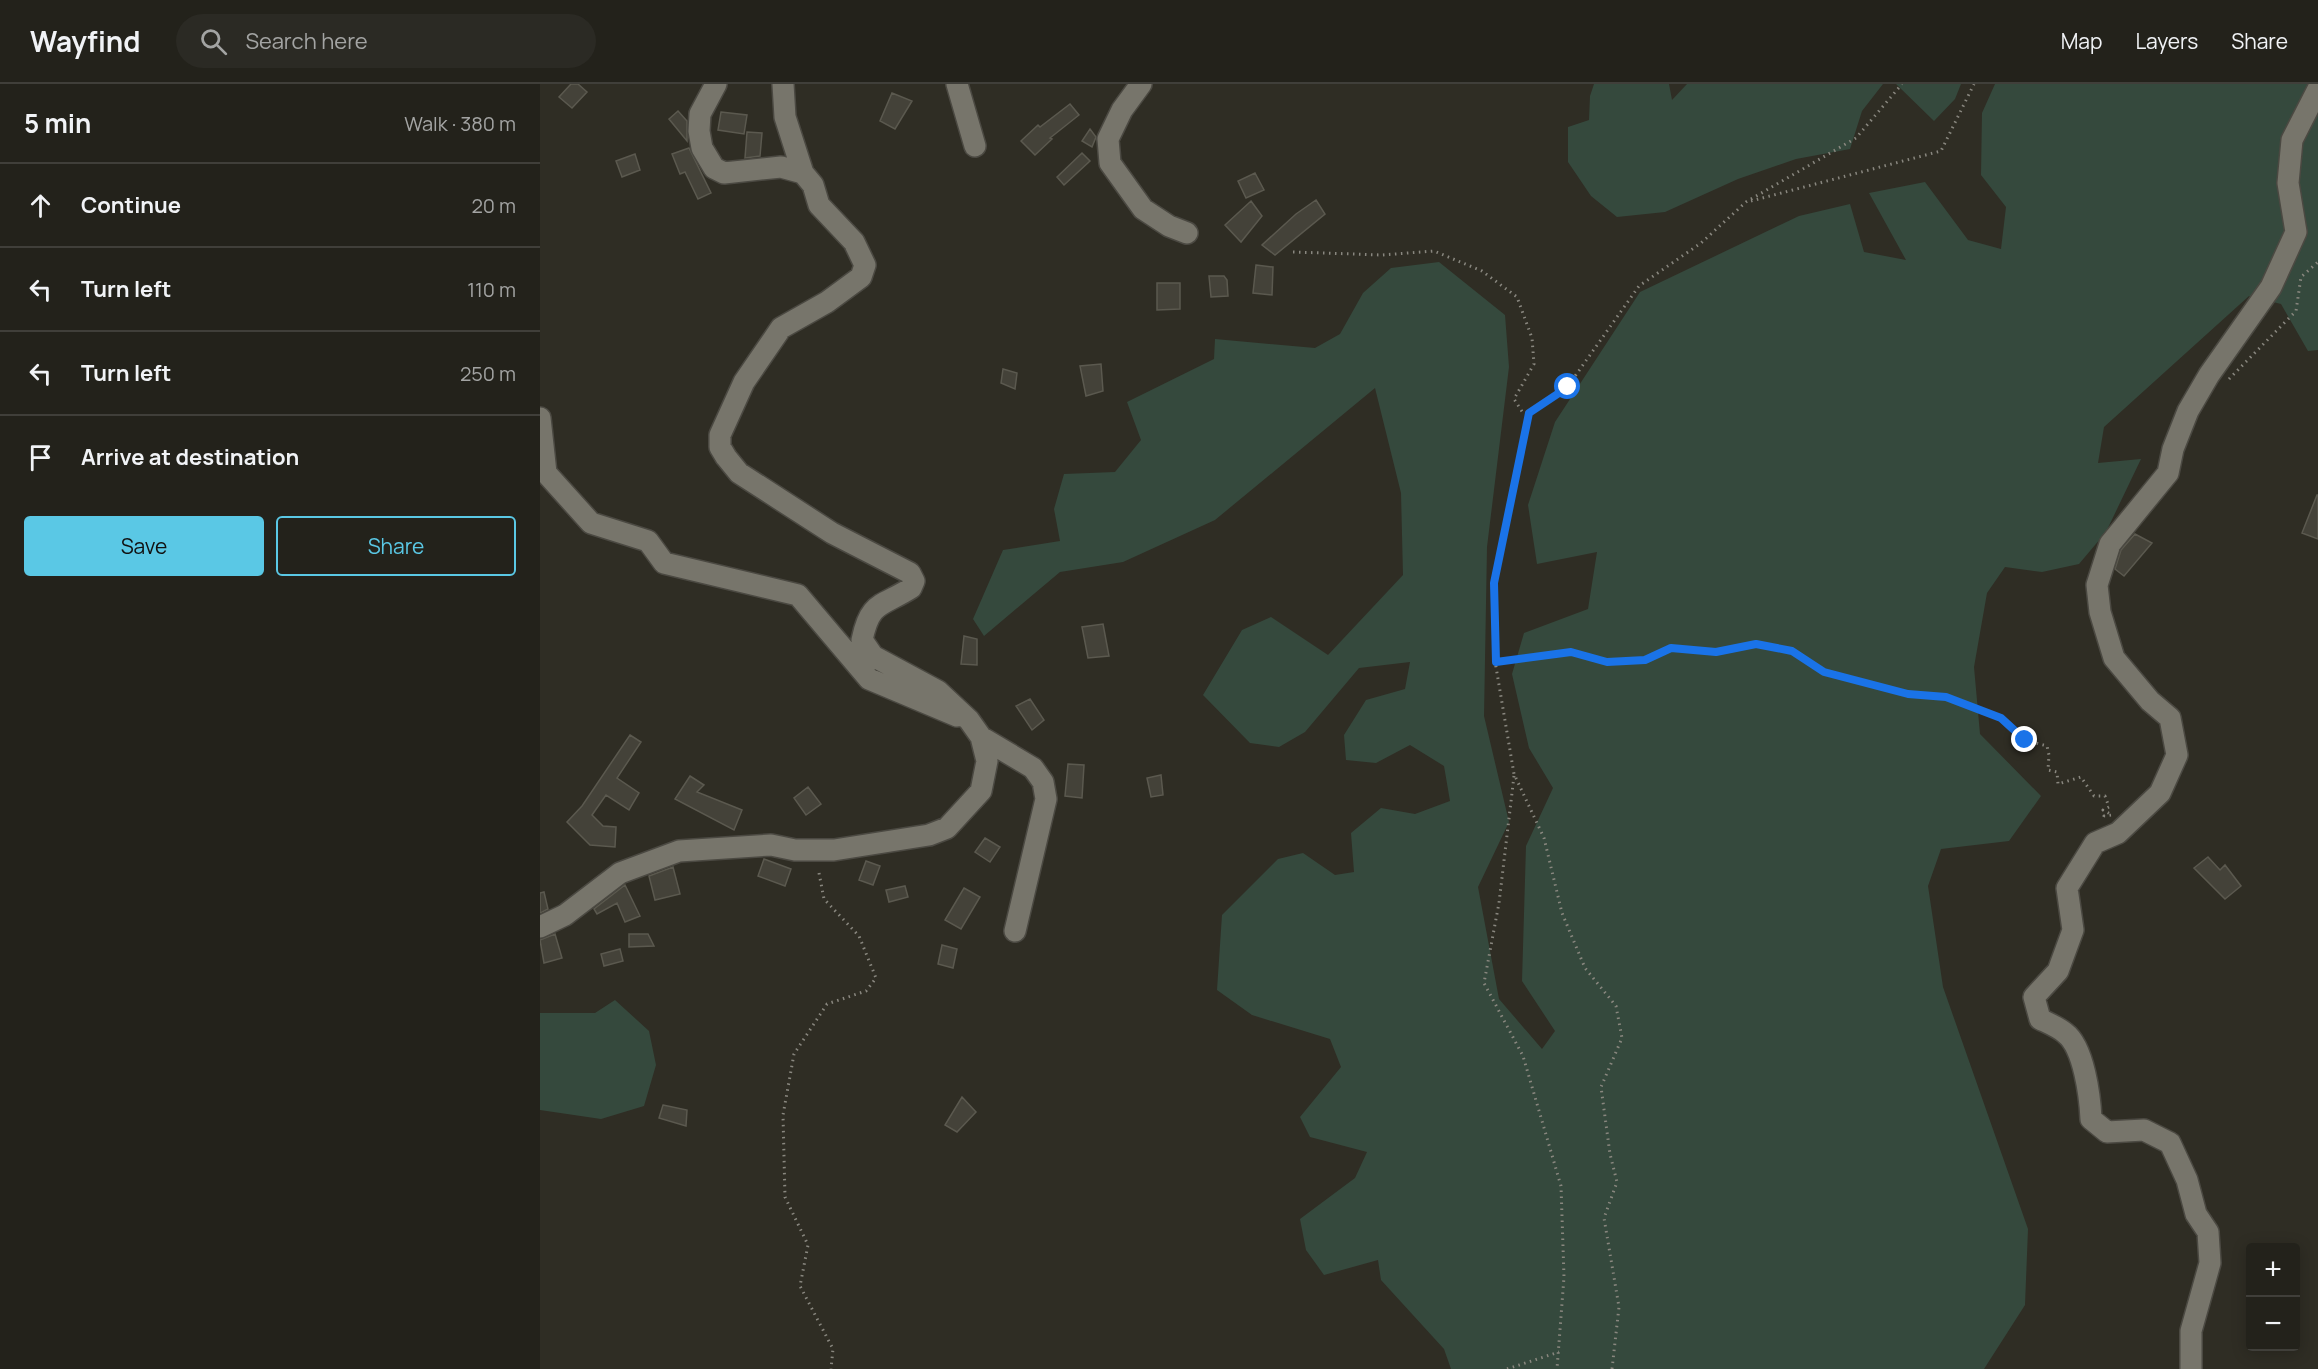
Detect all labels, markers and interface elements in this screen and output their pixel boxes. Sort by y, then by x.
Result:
search box [176,14,596,68]
text: Wayfind [30,22,140,60]
icon: search [197,25,230,58]
text: Search here [245,26,368,56]
text: Map [2061,27,2102,55]
text: Layers [2135,27,2198,55]
text: Share [2231,27,2288,55]
text: 5 min [24,105,91,141]
text: Walk · 380 m [404,110,516,137]
icon: ahead [24,189,57,222]
text: Continue [81,190,181,220]
text: 20 m [471,192,516,219]
icon: left [24,273,57,306]
text: Turn left [81,274,171,304]
text: 110 m [467,276,516,303]
icon: left [24,357,57,390]
text: Turn left [81,358,171,388]
text: 250 m [460,360,516,387]
route start [1554,373,1580,399]
icon: arrive [24,441,57,474]
text: Arrive at destination [81,442,299,472]
button: Save [24,516,264,576]
button: Share [276,516,516,576]
route end [2011,726,2037,752]
map controls [2246,1243,2300,1351]
button: + [2246,1243,2300,1297]
button: − [2246,1297,2300,1351]

